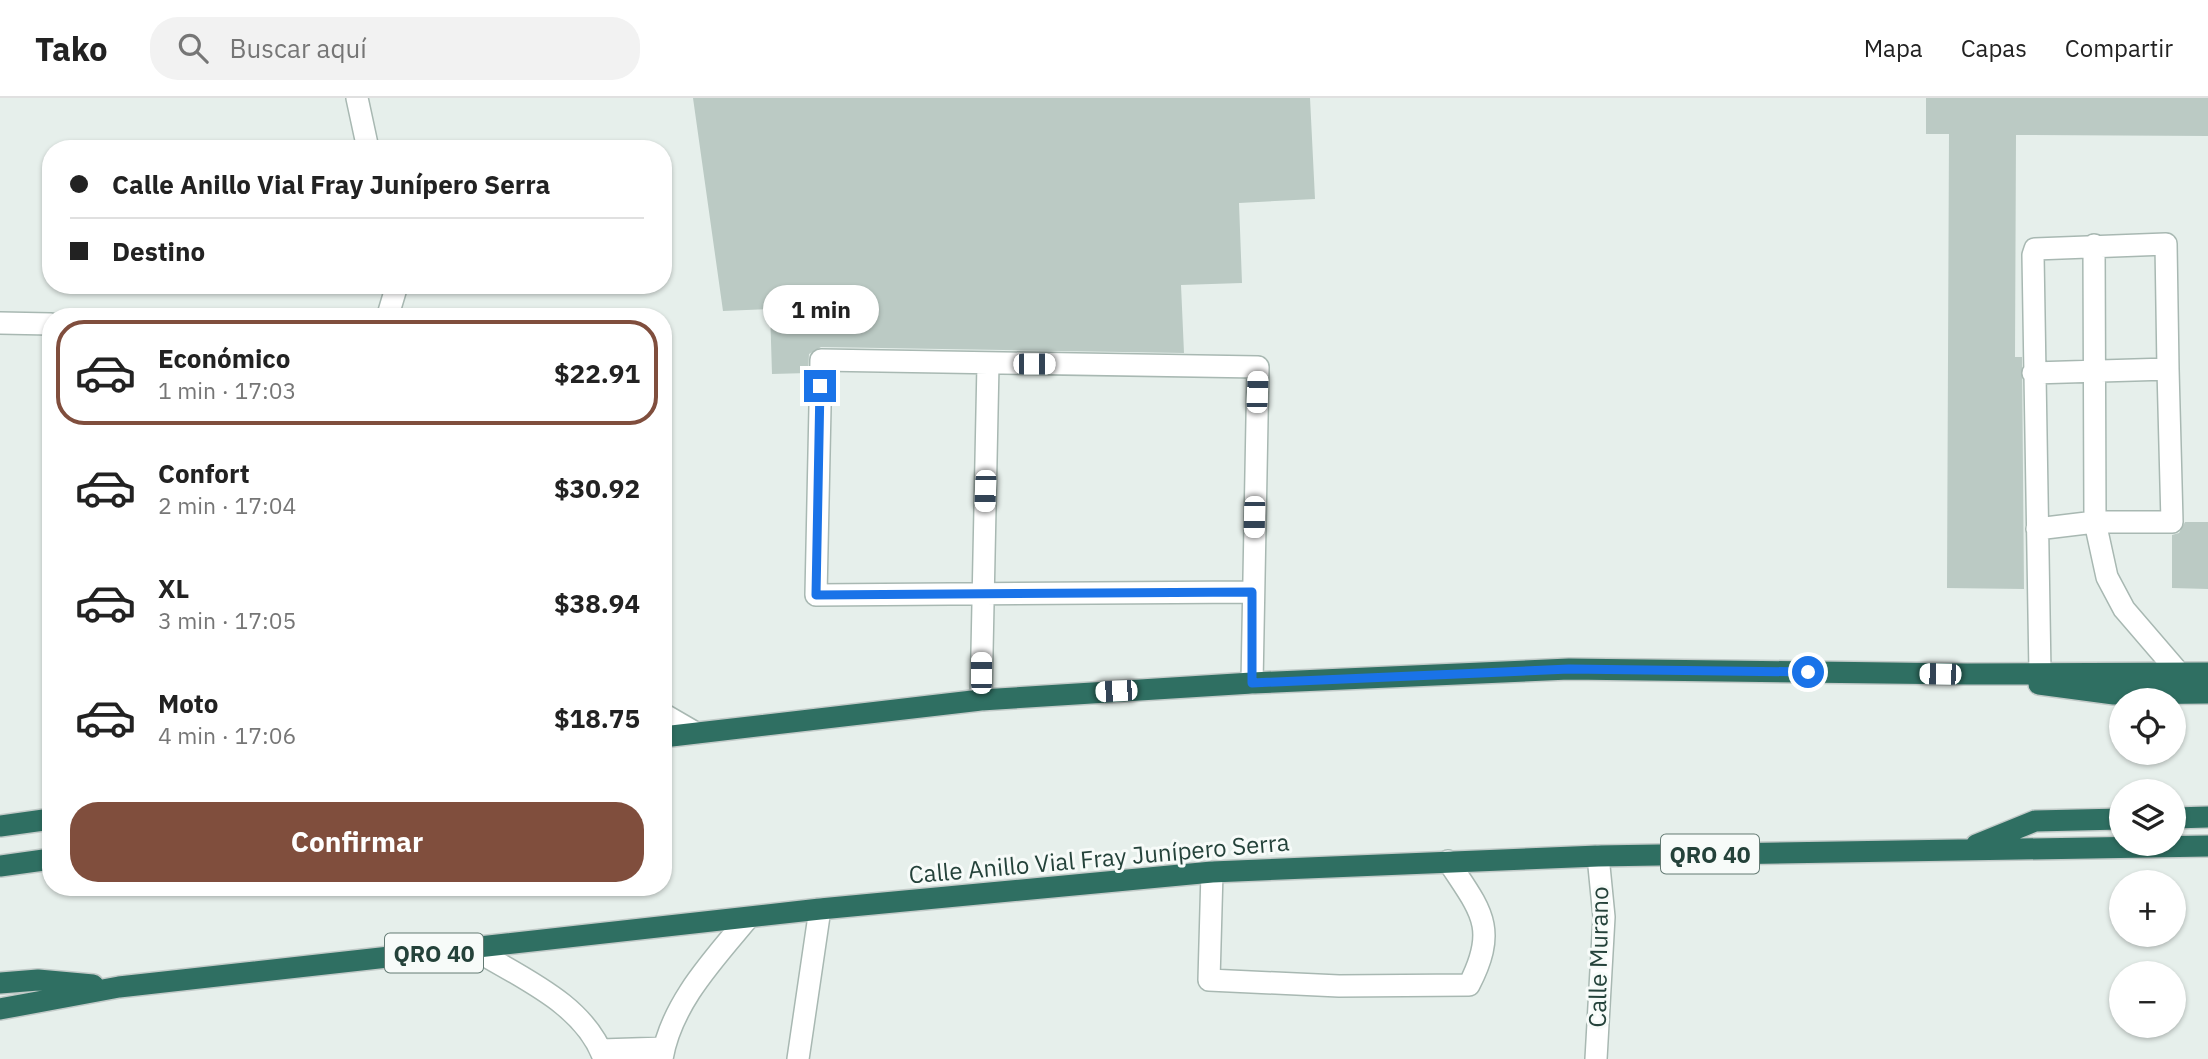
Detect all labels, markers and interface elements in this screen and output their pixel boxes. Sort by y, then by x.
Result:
search box [150,17,640,80]
text: Tako [35,27,108,70]
icon: search [174,29,212,67]
text: Buscar aquí [230,31,367,65]
text: Mapa [1864,32,1923,64]
text: Capas [1961,32,2027,64]
text: Compartir [2065,32,2173,64]
text: Calle Anillo Vial Fray Junípero Serra [112,167,550,201]
text: Destino [112,234,205,268]
callout: 1 min [762,285,878,334]
text: 1 min [791,294,851,324]
icon: car [74,341,137,404]
text: Económico [158,341,290,375]
car [1014,354,1056,375]
text: $22.91 [554,356,640,390]
route end [804,370,836,402]
car [1246,371,1269,413]
text: 1 min · 17:03 [158,375,296,405]
icon: car [74,456,137,519]
text: Confort [158,456,250,490]
car [974,470,997,512]
text: $30.92 [554,471,640,505]
text: 2 min · 17:04 [158,490,296,520]
car [1244,496,1265,538]
icon: car [74,571,137,634]
text: XL [158,571,189,605]
text: $38.94 [554,586,640,620]
text: 3 min · 17:05 [158,605,296,635]
car [971,652,992,694]
route start [1792,656,1824,688]
car [1919,663,1962,685]
car [1095,679,1138,703]
icon: car [74,686,137,749]
text: Moto [158,686,218,720]
map controls [2109,688,2186,1038]
button: locate [2109,688,2186,765]
text: $18.75 [554,701,640,735]
text: 4 min · 17:06 [158,720,296,750]
button: layers [2109,779,2186,856]
button: Confirmar [70,802,644,882]
street label: Calle Anillo Vial Fray Junípero Serra [907,825,1291,891]
road number: QRO 40 [1661,834,1759,874]
button: + [2109,870,2186,947]
street label: Calle Murano [1581,886,1615,1028]
road number: QRO 40 [385,933,483,972]
button: − [2109,961,2186,1038]

